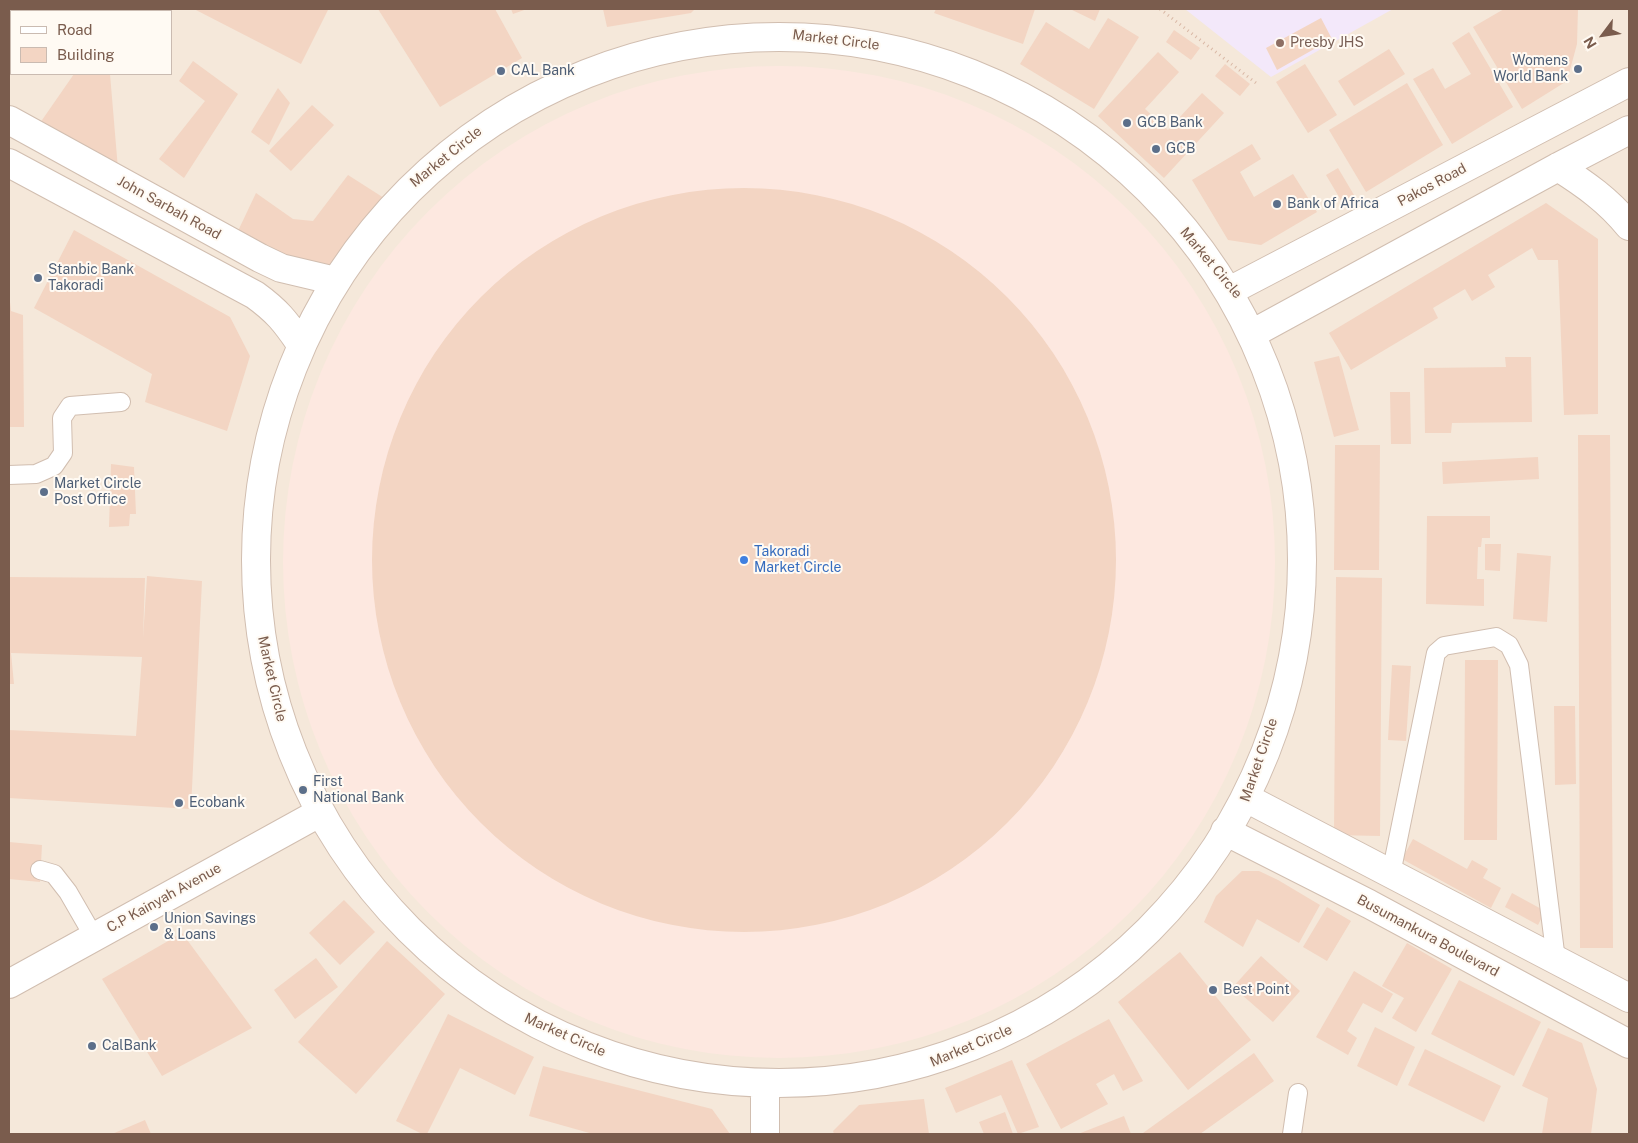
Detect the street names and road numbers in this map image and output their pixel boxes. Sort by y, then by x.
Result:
street label: Market Circle [792,26,880,54]
street label: Market Circle [407,123,485,191]
street label: Pakos Road [1395,160,1469,210]
street label: John Sarbah Road [114,173,224,243]
street label: Market Circle [1176,224,1246,302]
street label: Market Circle [254,635,290,723]
street label: Market Circle [1237,716,1281,804]
street label: C.P Kainyah Avenue [104,860,224,936]
street label: Busumankura Boulevard [1354,891,1502,981]
street label: Market Circle [522,1010,608,1060]
street label: Market Circle [927,1021,1015,1071]

